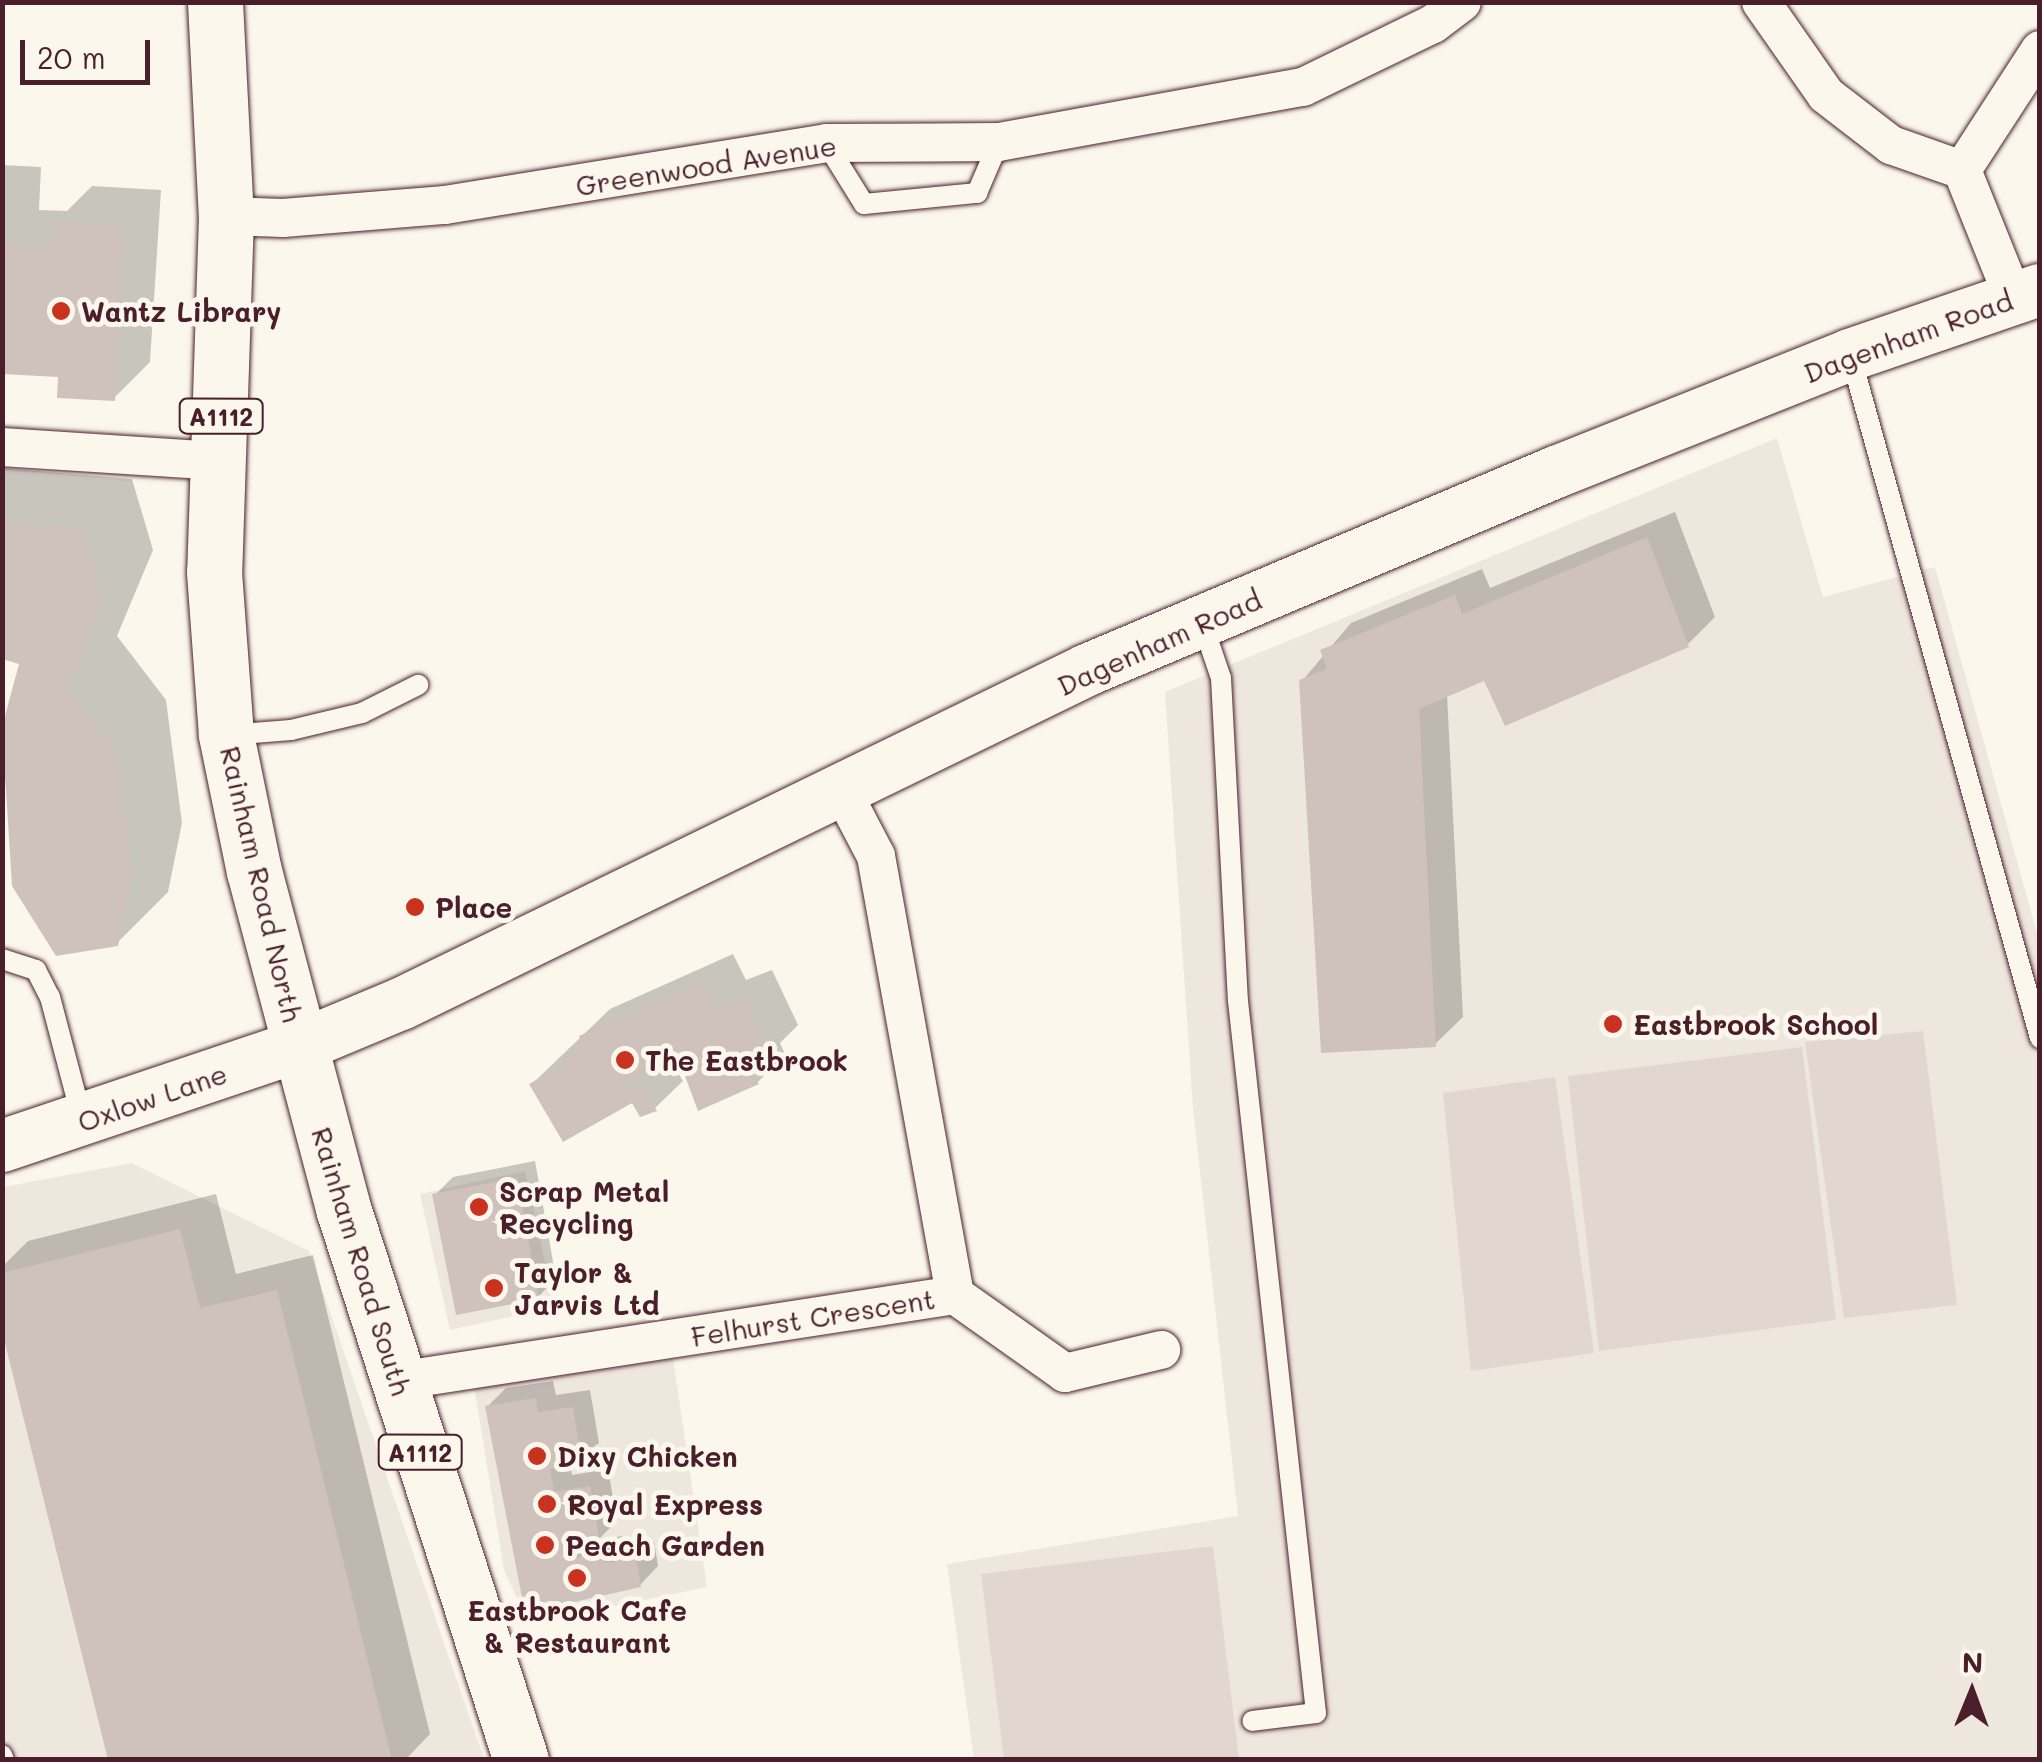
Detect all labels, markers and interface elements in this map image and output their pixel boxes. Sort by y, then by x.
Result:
scale bar [25,20,155,82]
text: 20 m [37,37,106,77]
street label: Greenwood Avenue [573,128,839,202]
street label: Dagenham Road [1799,283,2017,389]
place label: Wantz Library [81,294,282,328]
marker: Wantz Library [50,300,72,322]
road number: A1112 [178,396,264,436]
street label: Dagenham Road [1052,582,1266,702]
street label: Rainham Road North [214,743,310,1025]
place label: Place [435,890,512,924]
marker: Place [404,896,426,918]
place label: Eastbrook School [1633,1007,1878,1041]
marker: Eastbrook School [1602,1013,1624,1035]
place label: The Eastbrook [645,1043,848,1077]
marker: The Eastbrook [614,1049,636,1071]
street label: Oxlow Lane [73,1056,231,1138]
street label: Rainham Road South [305,1123,419,1399]
place label: Scrap Metal Recycling [499,1174,669,1240]
marker: Scrap Metal Recycling [468,1196,490,1218]
place label: Taylor & Jarvis Ltd [514,1255,659,1321]
marker: Taylor & Jarvis Ltd [483,1277,505,1299]
street label: Felhurst Crescent [689,1281,937,1353]
road number: A1112 [378,1432,462,1472]
place label: Dixy Chicken [557,1439,738,1473]
marker: Dixy Chicken [526,1445,548,1467]
place label: Royal Express [567,1487,763,1521]
marker: Royal Express [536,1493,558,1515]
place label: Peach Garden [565,1528,765,1562]
marker: Peach Garden [534,1534,556,1556]
marker: Eastbrook Cafe & Restaurant [566,1567,588,1589]
place label: Eastbrook Cafe & Restaurant [467,1593,687,1659]
north arrow [1922,1642,2022,1742]
text: N [1962,1644,1983,1680]

